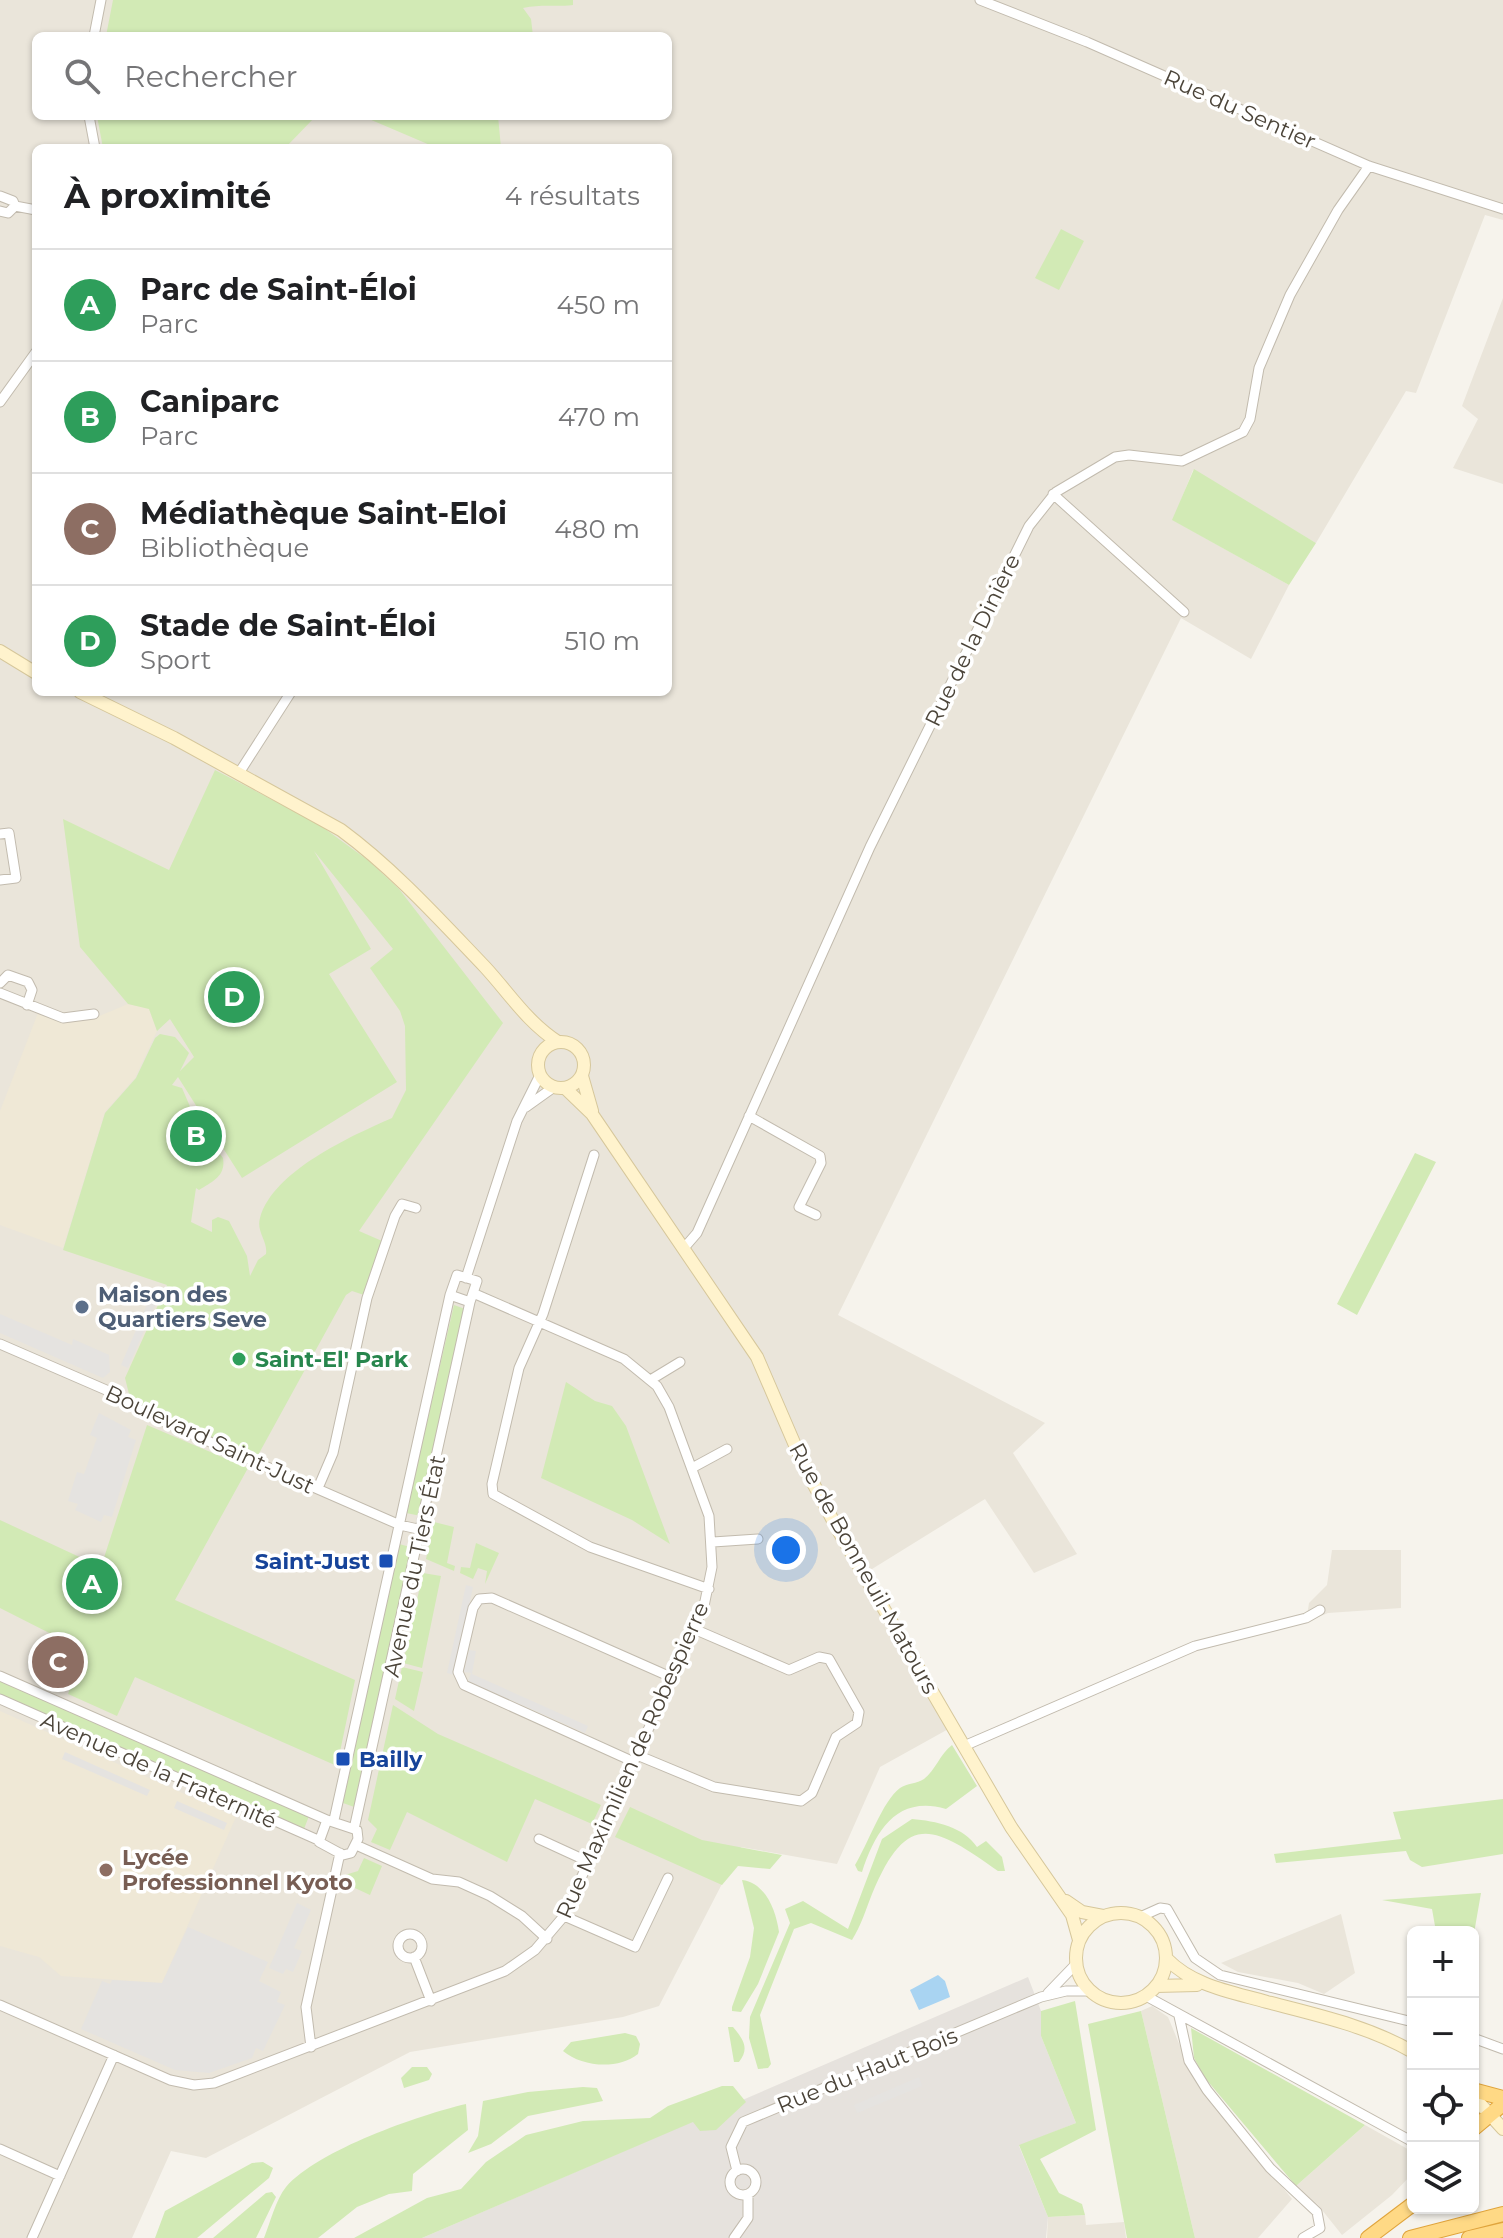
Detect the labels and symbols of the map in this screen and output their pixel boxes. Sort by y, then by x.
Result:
street label: Rue du Sentier [1159,64,1320,155]
street label: Rue de la Dinière [919,550,1026,731]
pin: D [208,967,260,1027]
pin: B [170,1106,222,1166]
place label: Maison des Quartiers Seve [98,1281,267,1333]
marker: Maison des Quartiers Seve [73,1298,91,1316]
place label: Saint-El' Park [255,1346,409,1373]
marker: Saint-El' Park [230,1350,248,1368]
street label: Boulevard Saint-Just [101,1379,319,1500]
street label: Rue de Bonneuil-Matours [783,1438,944,1699]
street label: Avenue du Tiers État [378,1453,451,1680]
your location [766,1530,806,1570]
place label: Saint-Just [255,1548,370,1575]
marker: Saint-Just [377,1552,395,1570]
pin: A [66,1554,118,1614]
street label: Rue Maximilien de Robespierre [550,1598,715,1923]
pin: C [32,1632,84,1692]
street label: Avenue de la Fraternité [37,1706,281,1835]
place label: Bailly [359,1746,423,1773]
marker: Bailly [334,1750,352,1768]
place label: Lycée Professionnel Kyoto [122,1844,353,1896]
marker: Lycée Professionnel Kyoto [97,1861,115,1879]
street label: Rue du Haut Bois [773,2022,962,2119]

